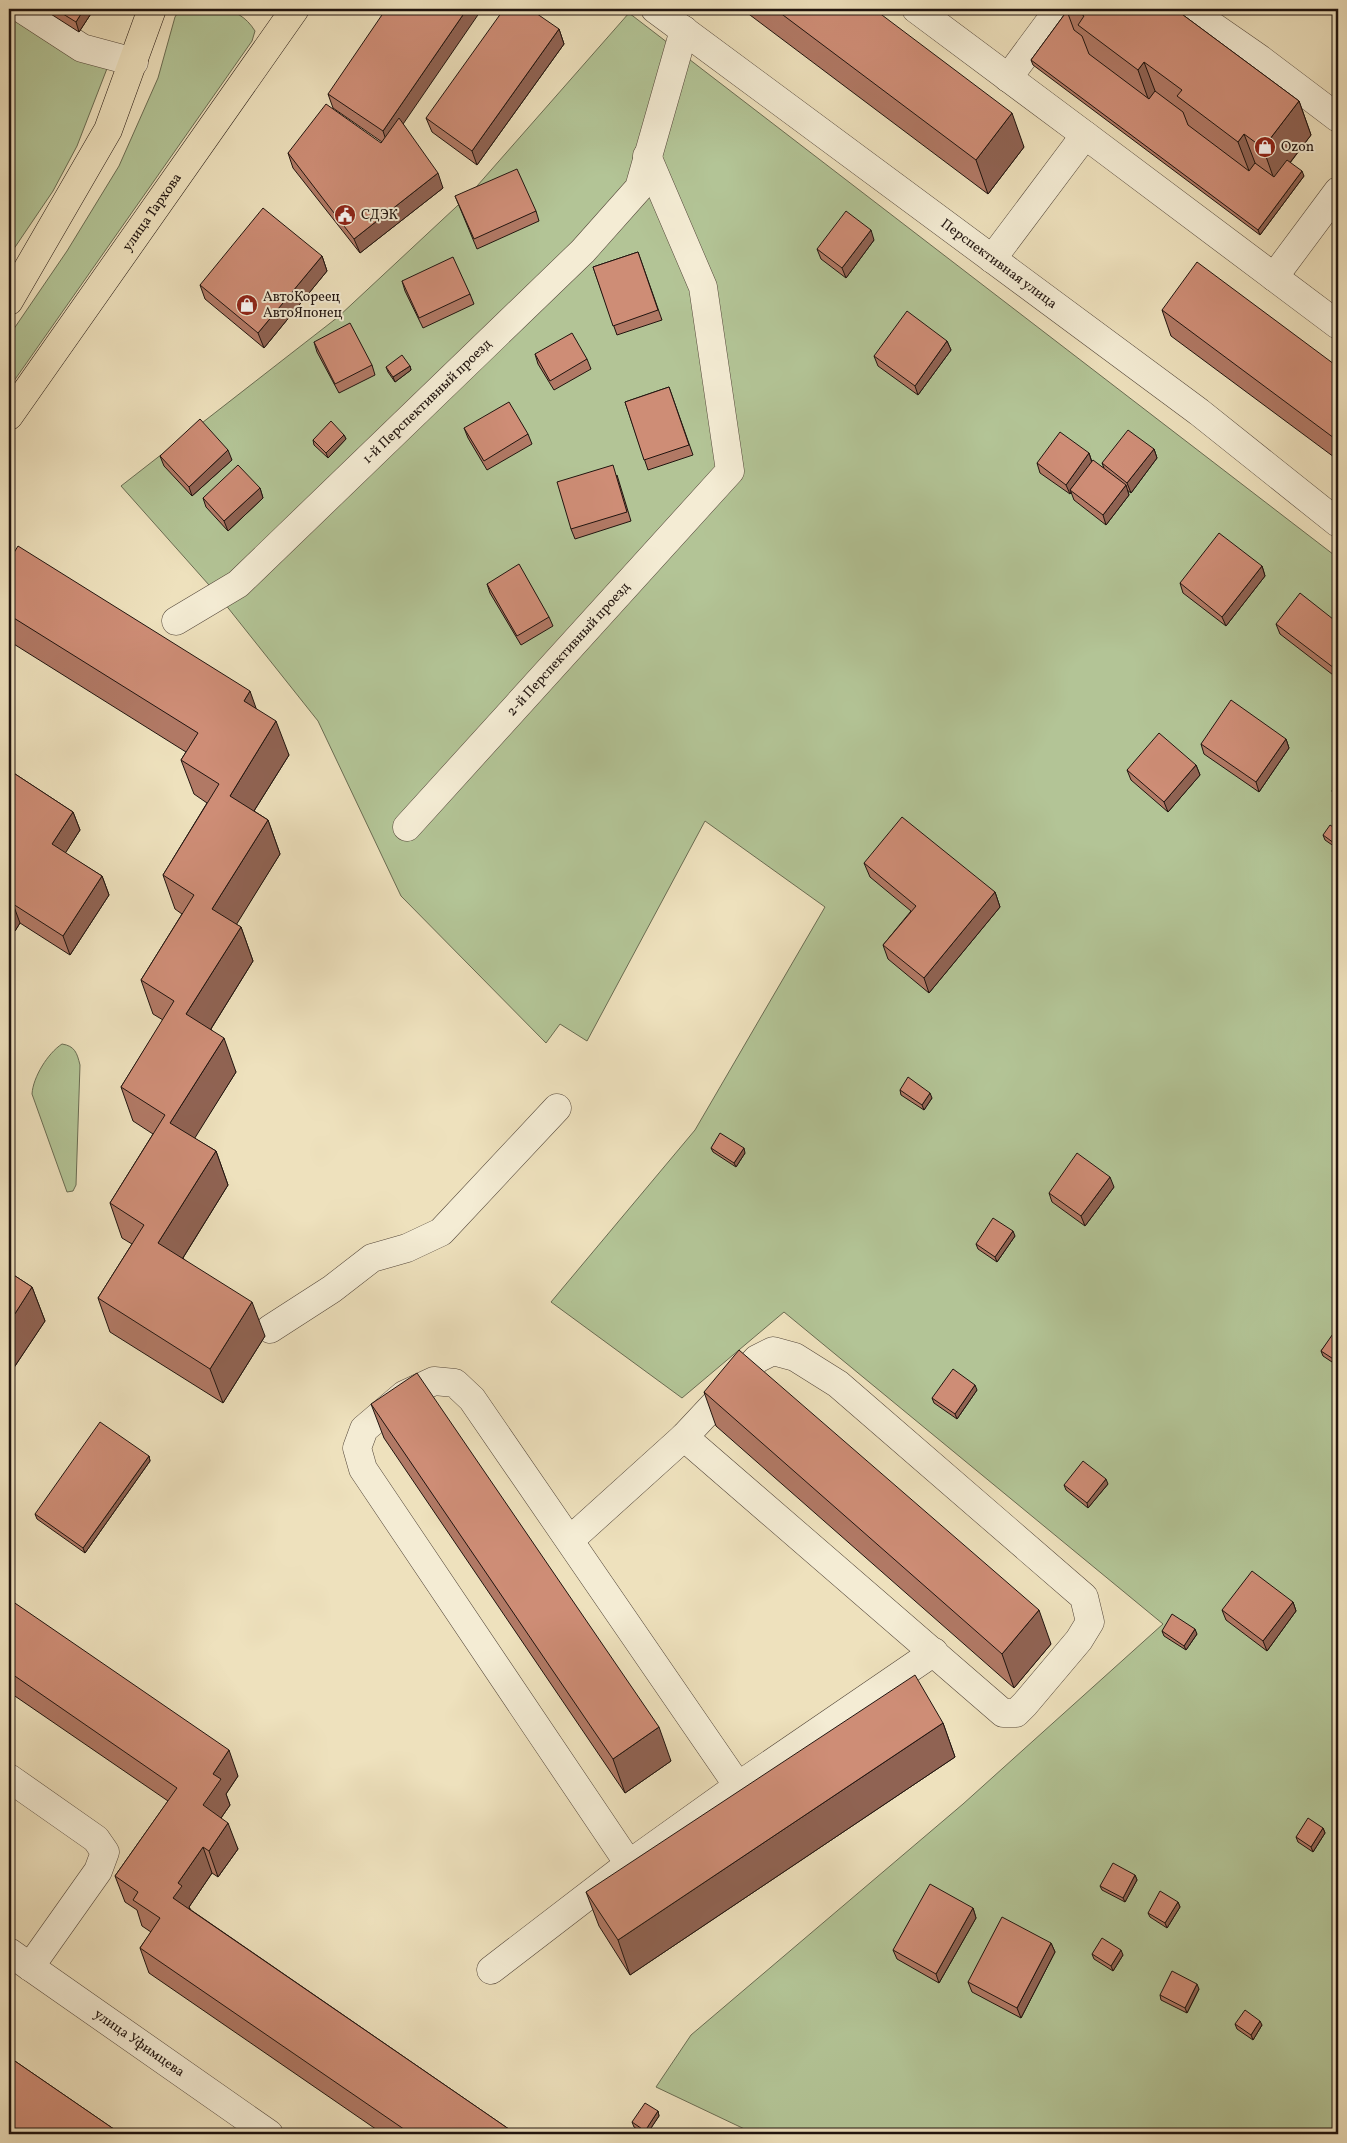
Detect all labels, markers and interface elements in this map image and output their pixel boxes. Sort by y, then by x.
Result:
shop icon: Ozon [1253,135,1277,159]
place label: Ozon [1281,138,1314,157]
street label: улица Тархова [118,169,186,255]
public building icon: СДЭК [333,203,357,227]
place label: СДЭК [361,206,399,225]
street label: Перспективная улица [937,214,1061,313]
place label: АвтоКореец АвтоЯпонец [263,288,343,323]
shop icon: АвтоКореец АвтоЯпонец [235,293,259,317]
street label: 1-й Перспективный проезд [358,335,496,468]
street label: 2-й Перспективный проезд [502,578,634,720]
street label: улица Уфимцева [90,2005,189,2082]

